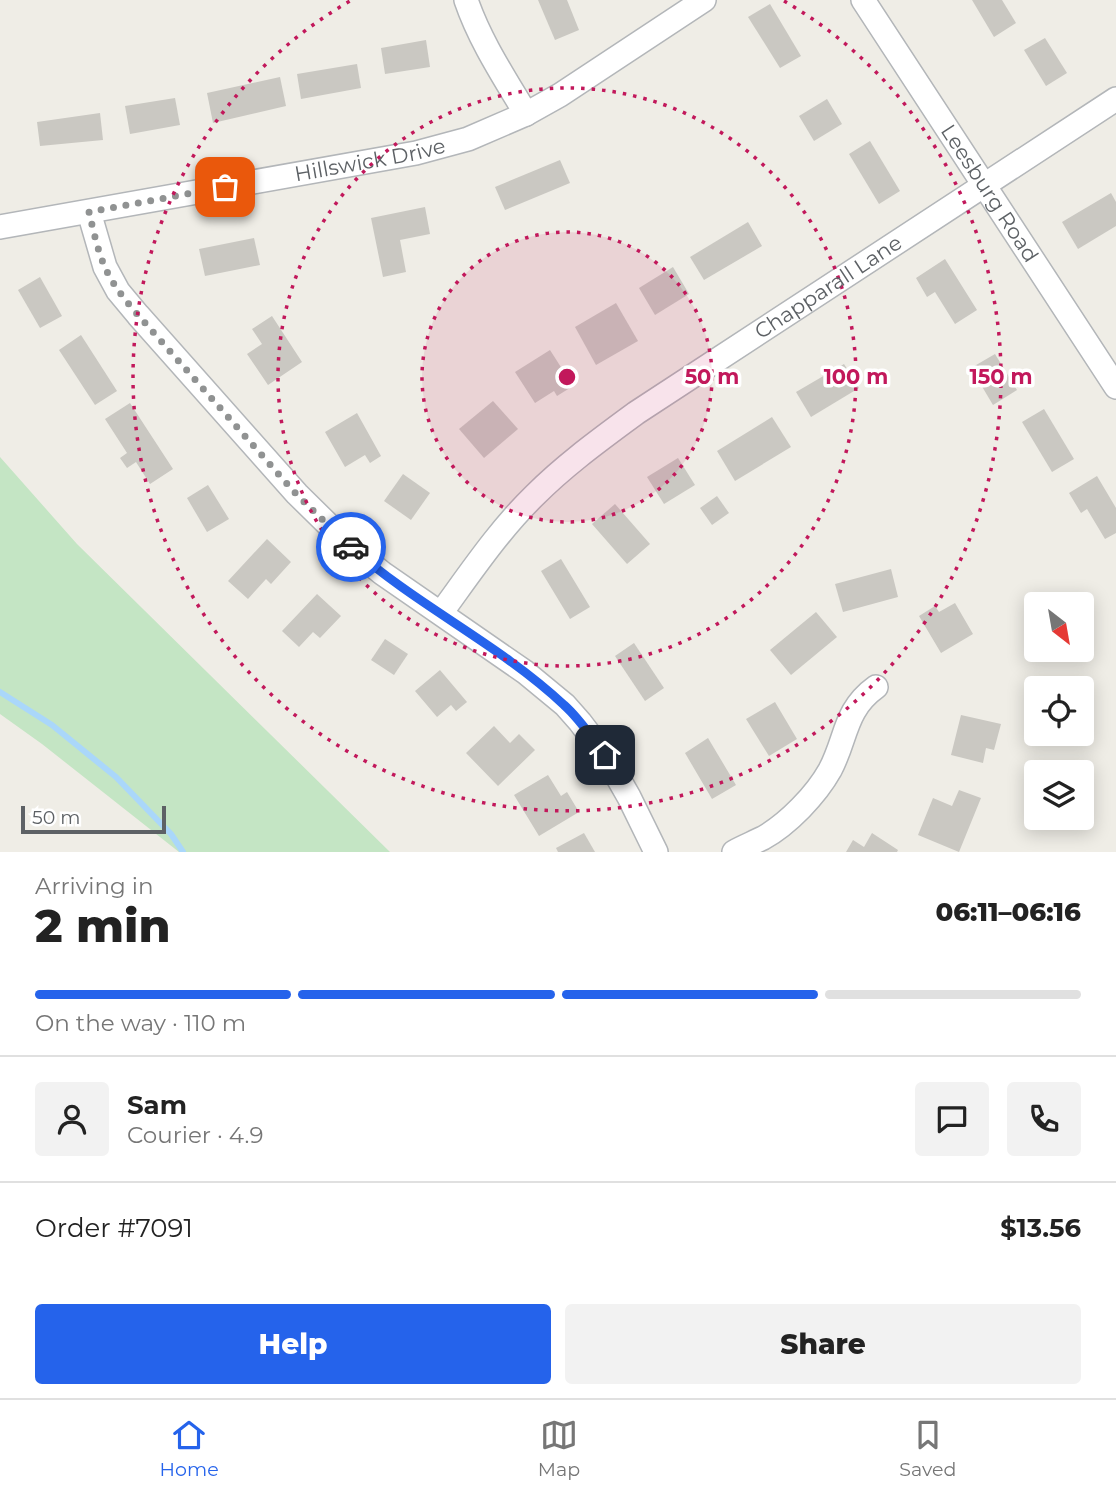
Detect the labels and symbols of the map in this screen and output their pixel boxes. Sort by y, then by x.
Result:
street label: Leesburg Road [936,120,1044,267]
street label: Hillswick Drive [293,133,448,186]
pin [195,157,255,217]
street label: Chapparall Lane [750,230,906,344]
text: 50 m [685,364,739,389]
text: 100 m [824,364,888,389]
text: 150 m [970,364,1032,389]
centre of rings [555,365,579,389]
courier [316,512,386,582]
north arrow [1024,592,1094,662]
pin [575,725,635,785]
scale bar [21,803,166,835]

